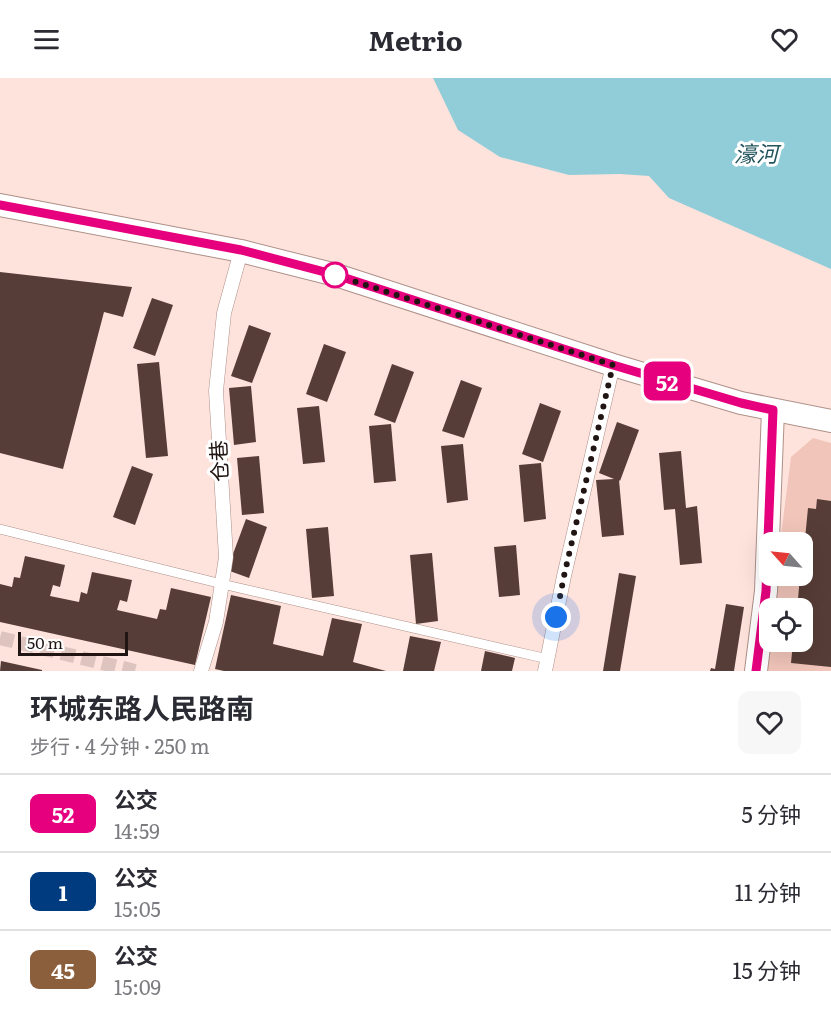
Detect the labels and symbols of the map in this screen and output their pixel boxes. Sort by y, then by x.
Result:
water label: 濠河 [734,136,782,169]
unlabelled marker [322,262,348,288]
line badge: 52 [640,362,694,400]
street label: 仓巷 [201,439,234,483]
north arrow [759,532,813,586]
your location [541,602,571,632]
scale bar [18,629,128,656]

